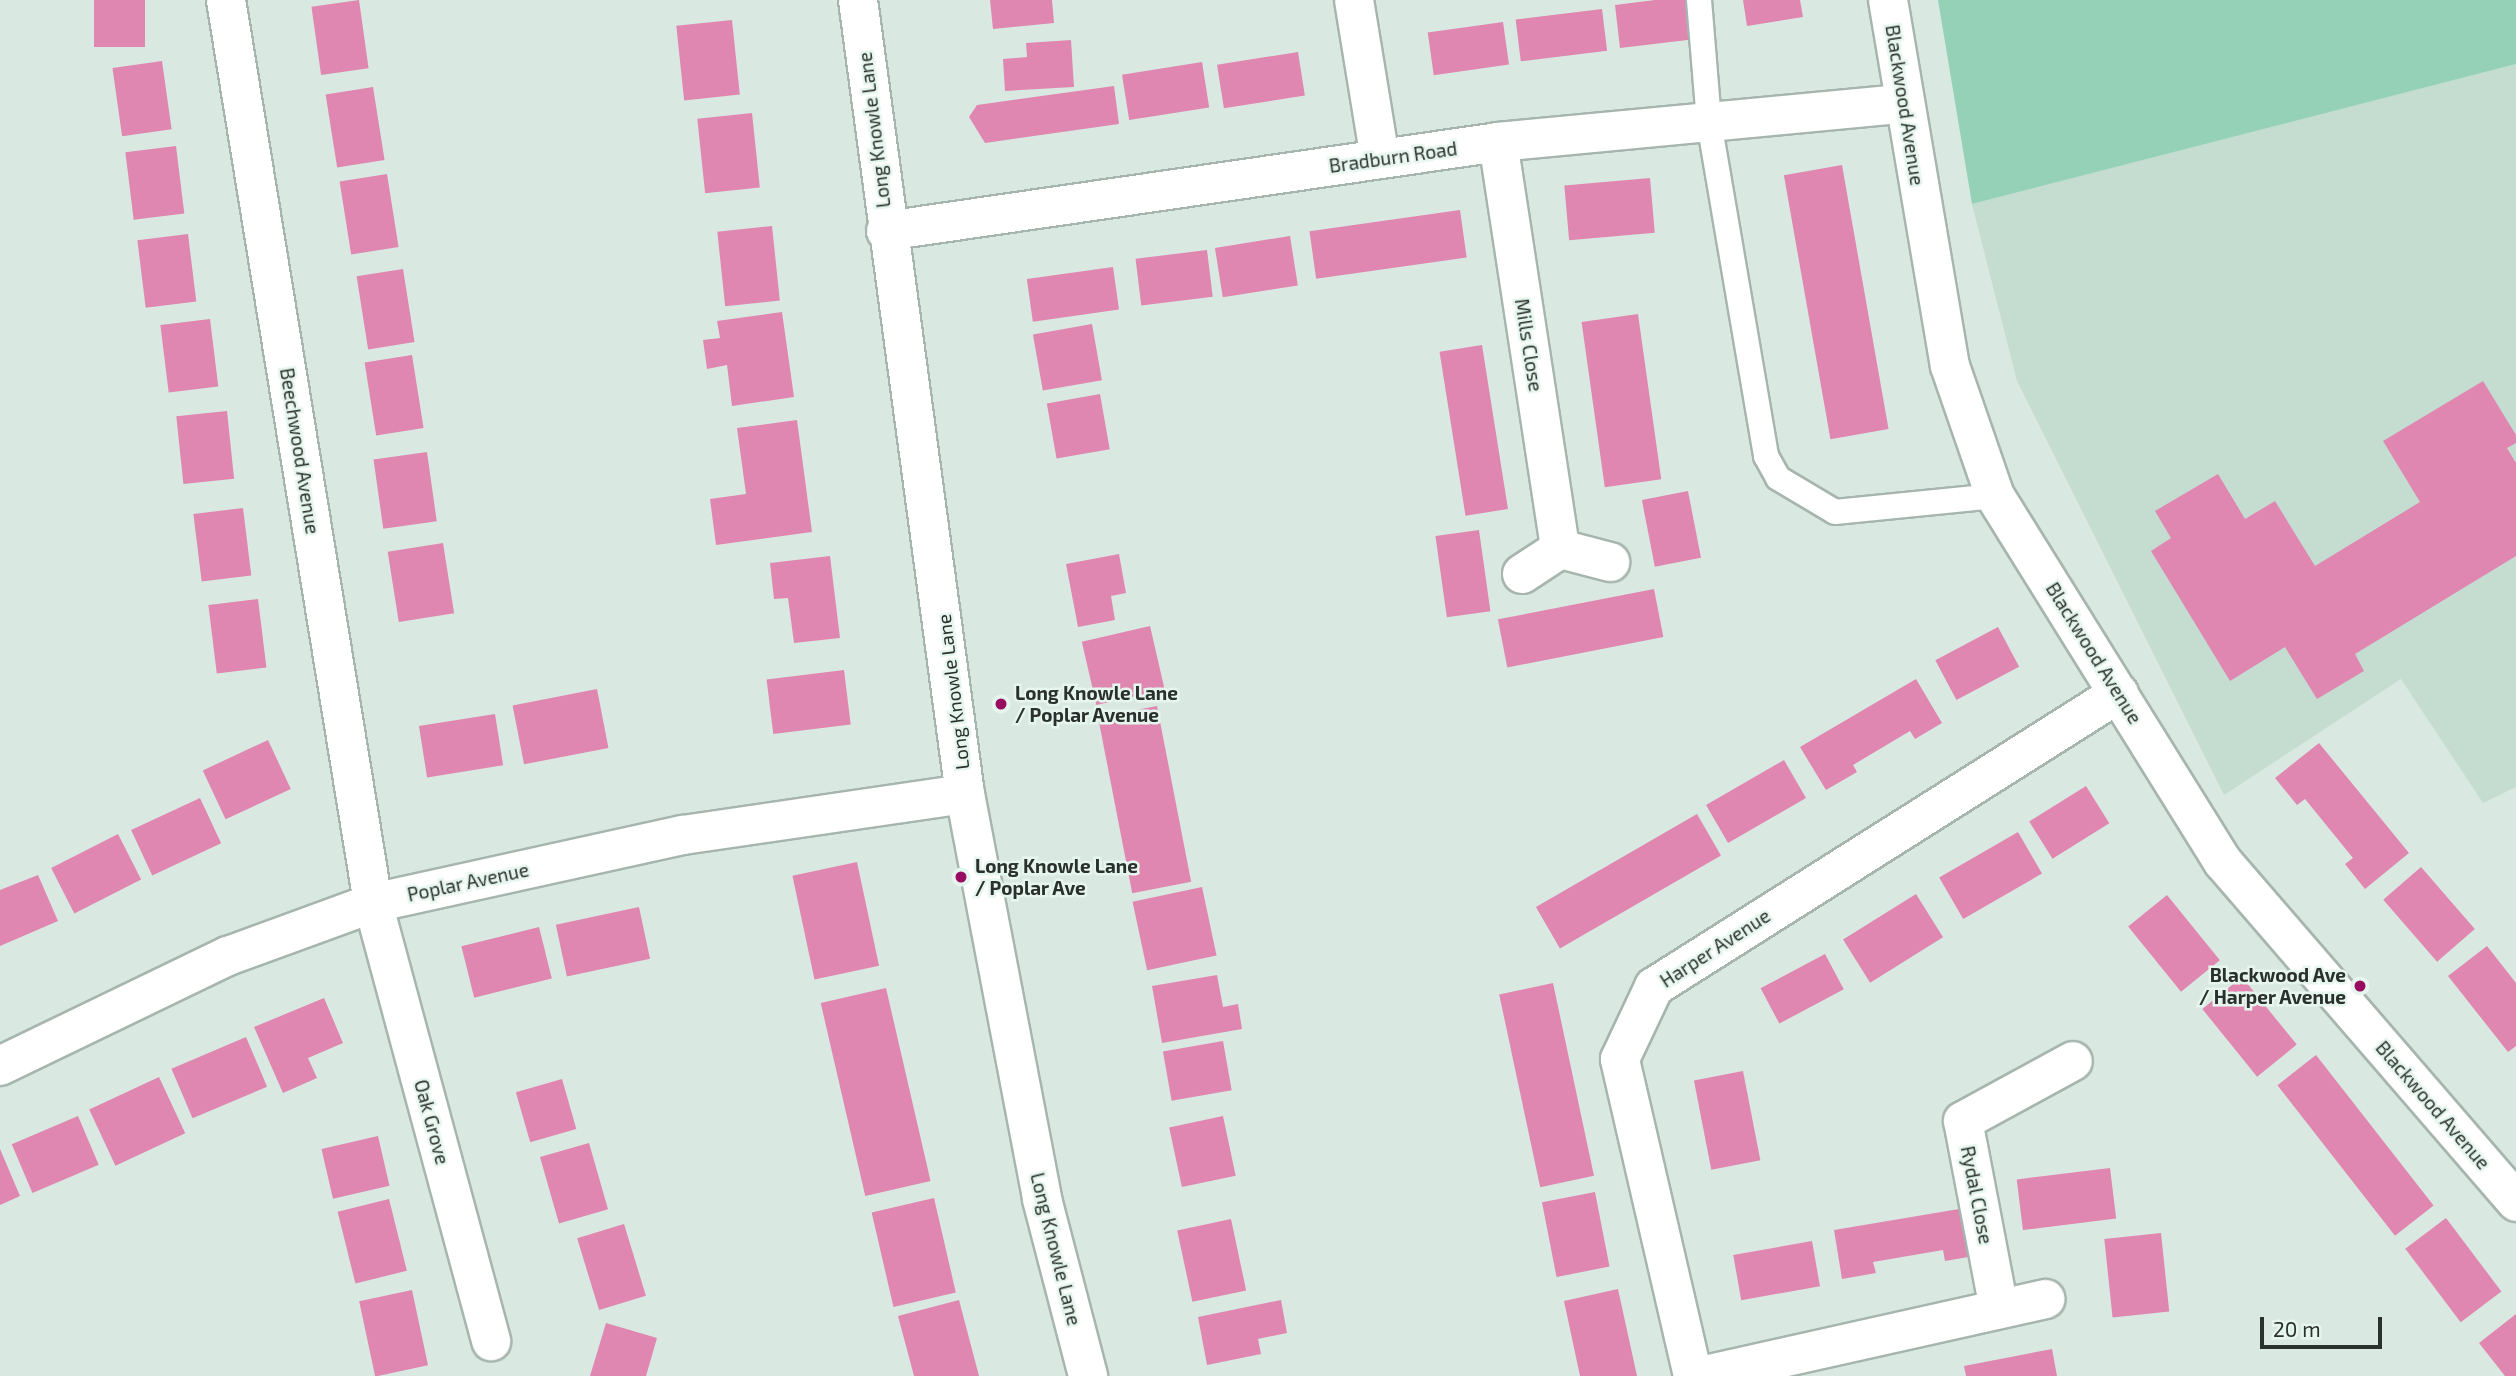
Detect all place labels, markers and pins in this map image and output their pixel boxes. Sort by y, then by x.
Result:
place label: Long Knowle Lane / Poplar Avenue [1015,682,1178,726]
marker: Long Knowle Lane / Poplar Avenue [993,696,1009,712]
place label: Long Knowle Lane / Poplar Ave [975,855,1138,899]
marker: Long Knowle Lane / Poplar Ave [953,869,969,885]
place label: Blackwood Ave / Harper Avenue [2198,964,2346,1008]
marker: Blackwood Ave / Harper Avenue [2352,978,2368,994]

